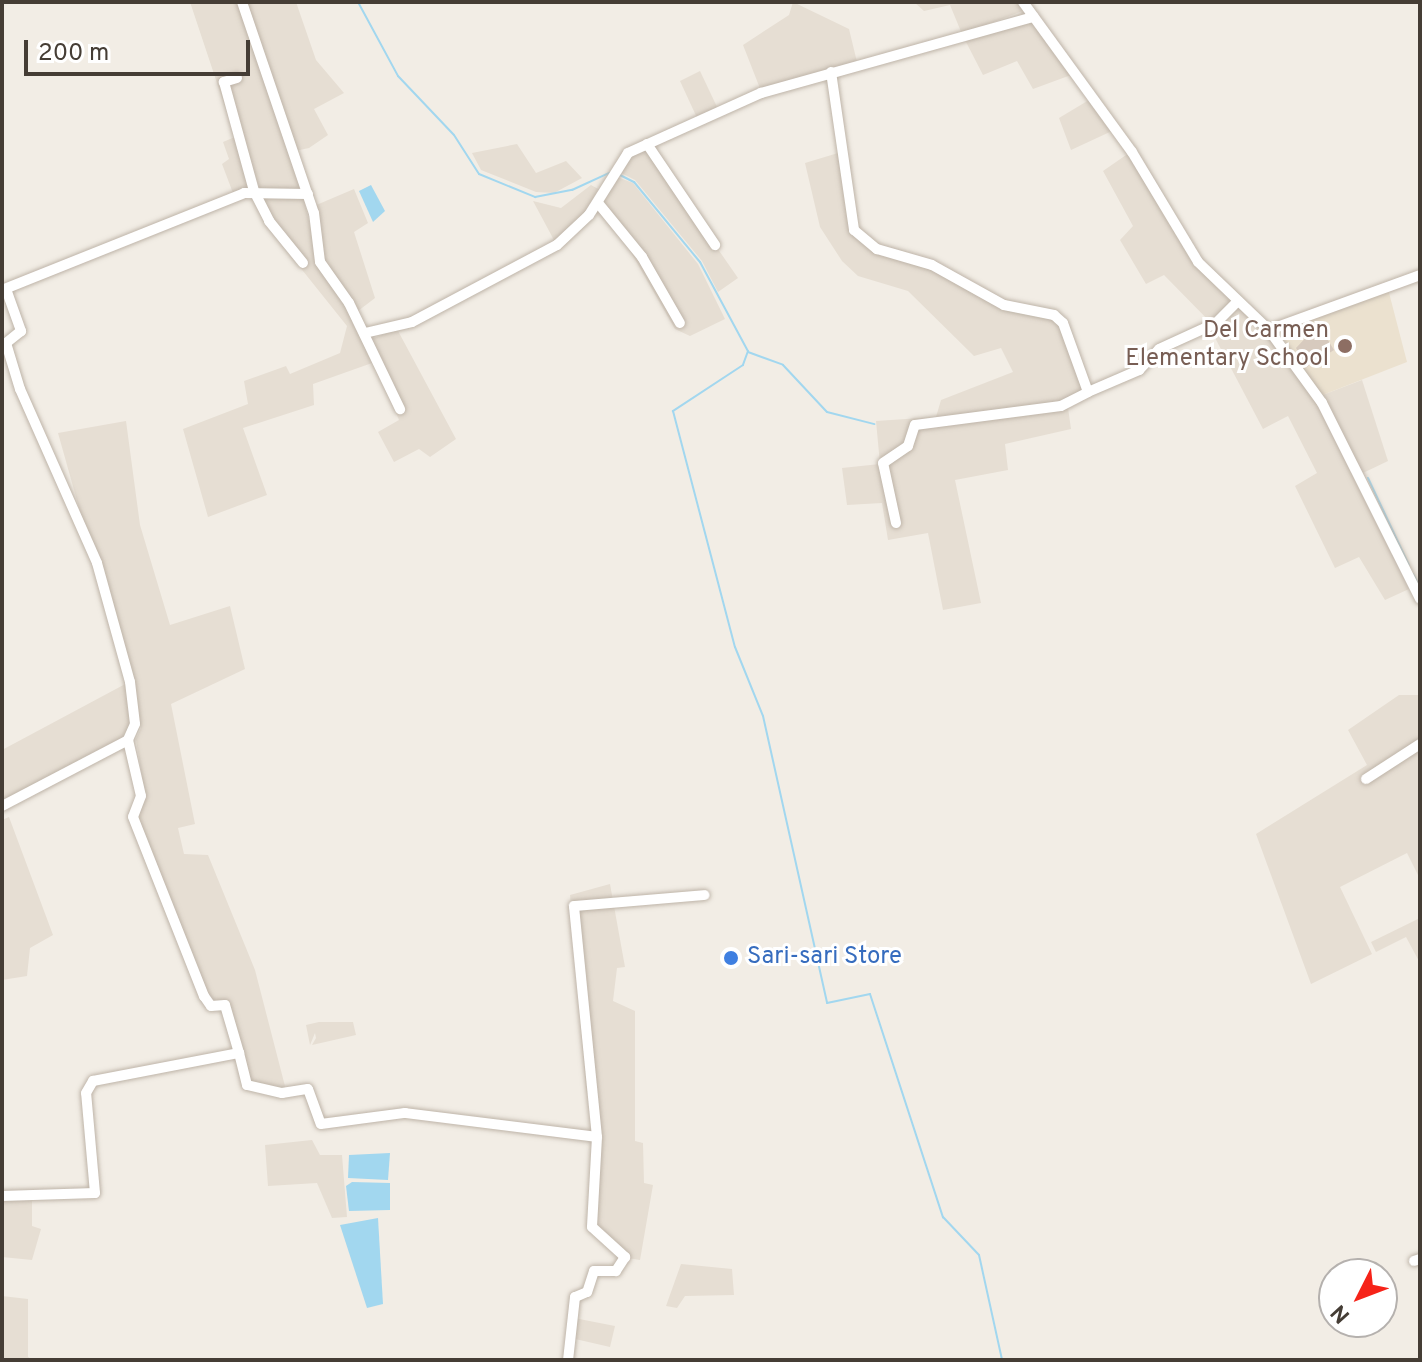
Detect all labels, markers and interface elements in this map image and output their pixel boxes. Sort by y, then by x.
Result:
scale bar [28,24,254,74]
text: 200 m [38,39,109,69]
place label: Del Carmen Elementary School [1125,318,1329,374]
marker: Del Carmen Elementary School [1336,337,1354,355]
place label: Sari-sari Store [747,944,902,972]
marker: Sari-sari Store [722,949,740,967]
north arrow [1318,1258,1398,1338]
text: N [1326,1298,1357,1328]

